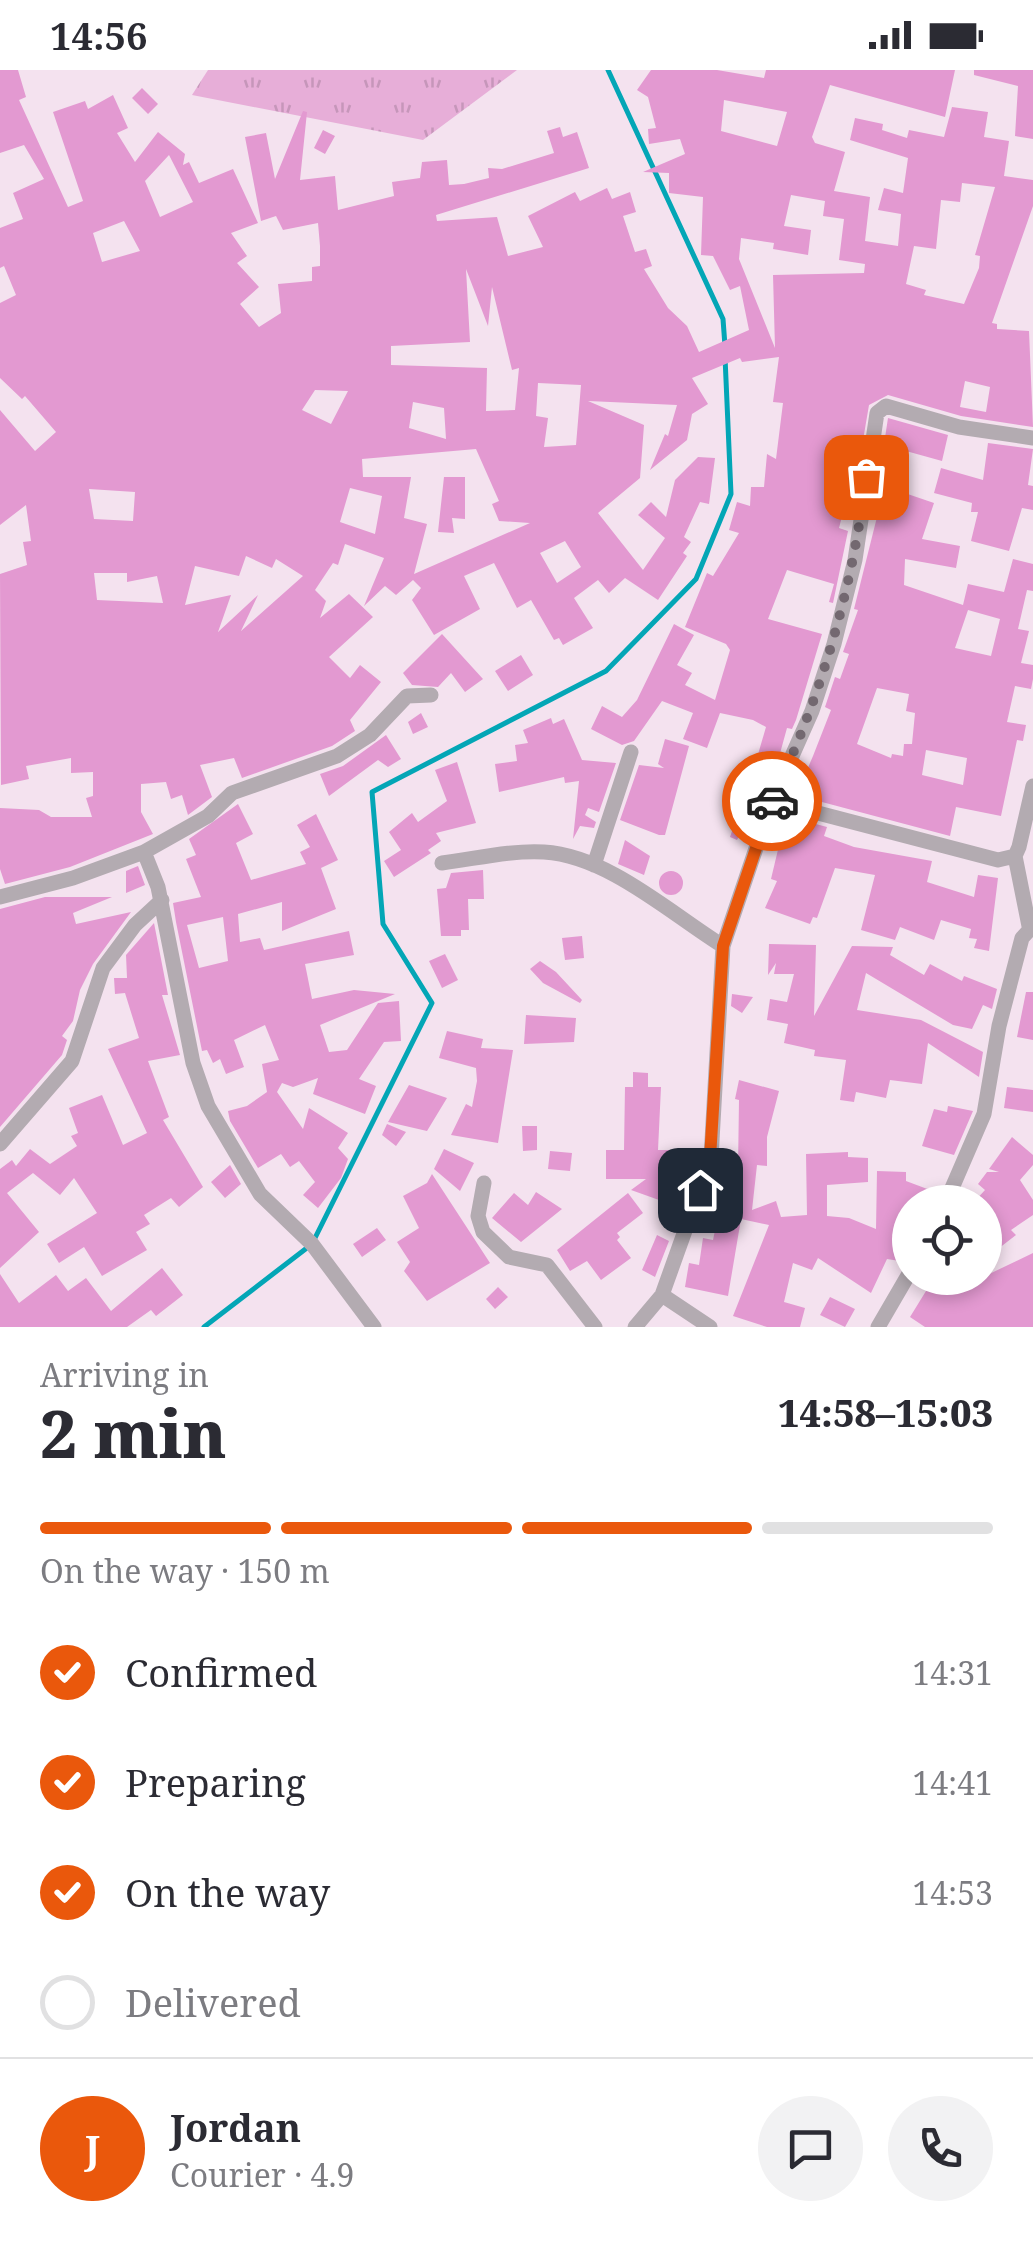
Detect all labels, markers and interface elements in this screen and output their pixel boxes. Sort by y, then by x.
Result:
text: 14:56 [50,9,147,61]
pin [824,435,909,520]
icon: bag [839,450,894,505]
courier [722,751,822,851]
icon: car [745,774,800,829]
pin [658,1148,743,1233]
icon: home [673,1163,728,1218]
map controls [892,1185,1002,1295]
button: locate [892,1185,1002,1295]
text: Arriving in [40,1353,209,1396]
text: 14:58–15:03 [778,1386,993,1438]
text: 2 min [40,1389,227,1477]
text: On the way · 150 m [40,1549,330,1592]
icon: check [40,1645,95,1700]
text: Confirmed [125,1646,317,1698]
text: 14:31 [912,1651,993,1694]
icon: check [40,1755,95,1810]
text: Preparing [125,1756,306,1808]
text: 14:41 [912,1761,993,1804]
icon: check [40,1865,95,1920]
text: On the way [125,1866,330,1918]
text: 14:53 [912,1871,993,1914]
text: Delivered [125,1976,301,2028]
button: chat [758,2096,863,2201]
button: phone [888,2096,993,2201]
text: Jordan [170,2101,301,2153]
text: J [85,2122,100,2174]
text: Courier · 4.9 [170,2153,354,2196]

